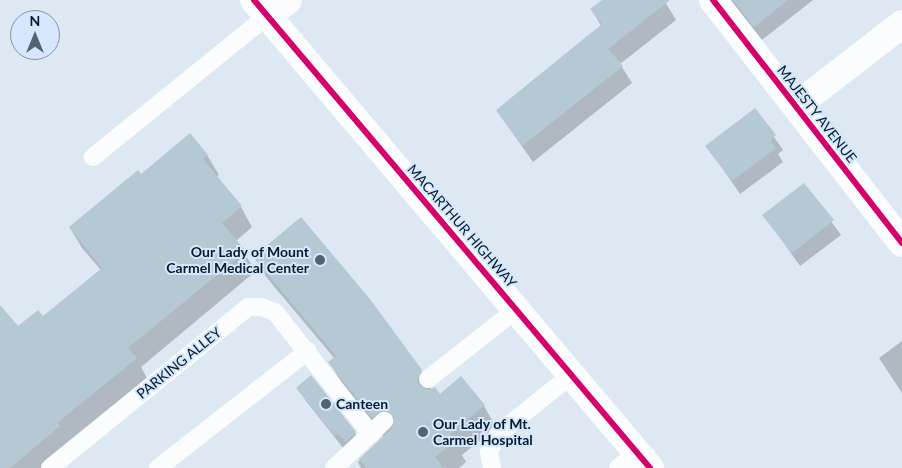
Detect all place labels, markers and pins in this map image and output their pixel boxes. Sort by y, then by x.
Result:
place label: Our Lady of Mount Carmel Medical Center [166,244,309,276]
marker: Our Lady of Mount Carmel Medical Center [313,253,327,267]
place label: Canteen [336,396,388,412]
marker: Canteen [320,398,332,410]
place label: Our Lady of Mt. Carmel Hospital [433,416,533,448]
marker: Our Lady of Mt. Carmel Hospital [417,426,429,438]

